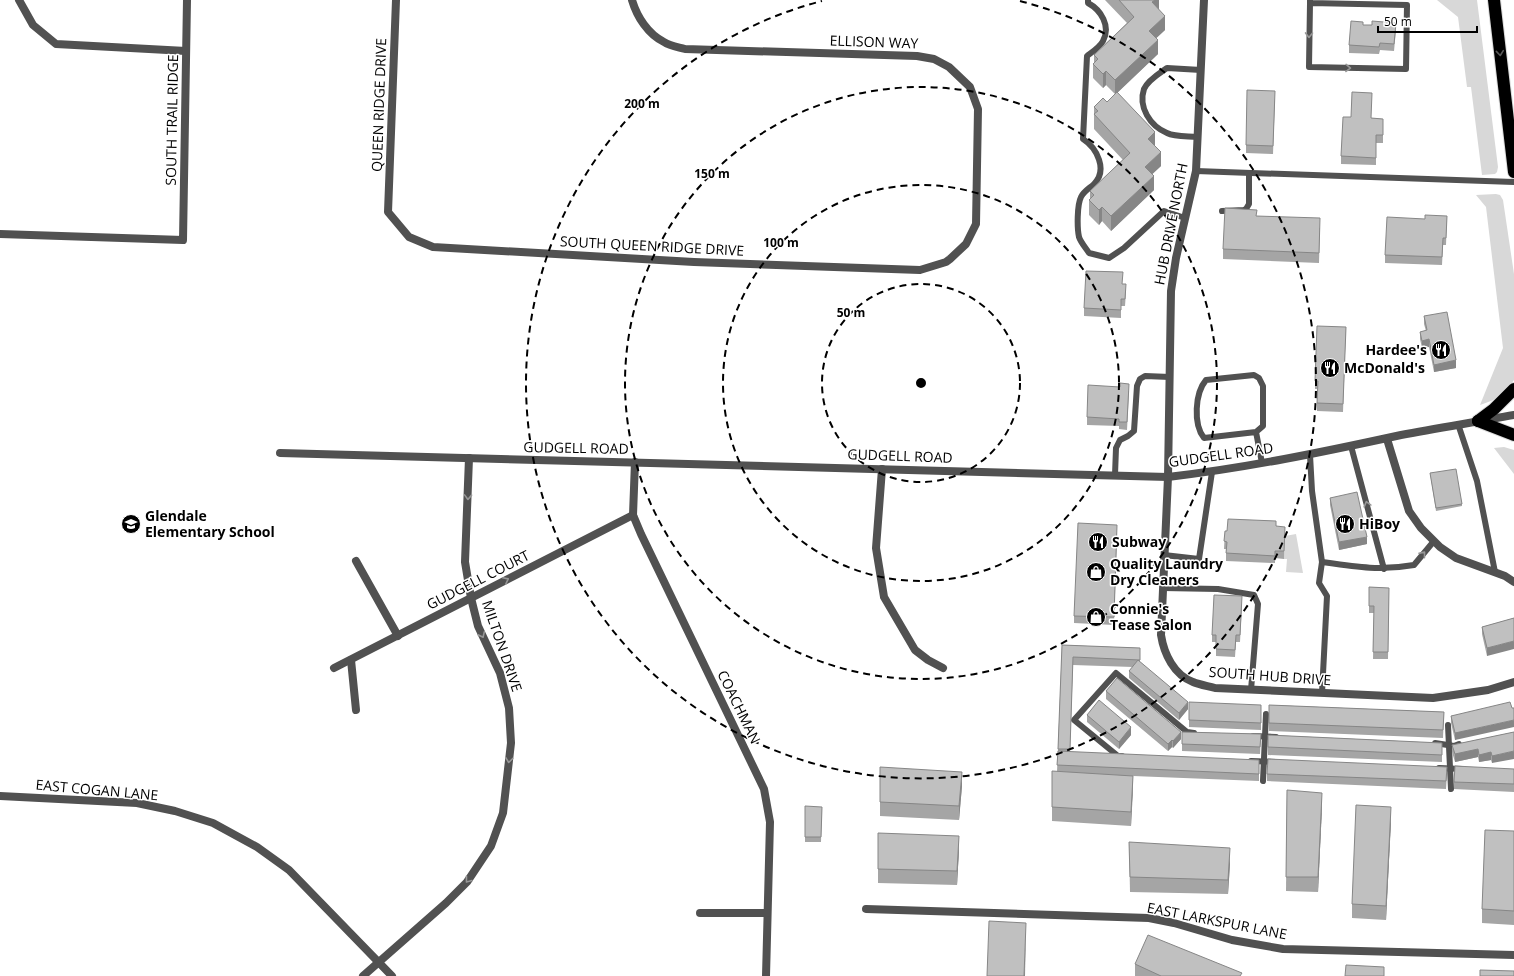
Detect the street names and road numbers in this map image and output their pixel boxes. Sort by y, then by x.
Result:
street label: ELLISON WAY [829,30,919,53]
street label: QUEEN RIDGE DRIVE [367,38,390,172]
street label: SOUTH TRAIL RIDGE [161,54,182,186]
street label: HUB DRIVE NORTH [1149,161,1192,286]
street label: SOUTH QUEEN RIDGE DRIVE [559,231,745,260]
street label: GUDGELL ROAD [523,437,629,458]
street label: GUDGELL ROAD [1167,438,1274,471]
street label: GUDGELL ROAD [847,444,953,467]
street label: GUDGELL COURT [423,545,533,614]
street label: MILTON DRIVE [478,598,527,694]
street label: SOUTH HUB DRIVE [1208,662,1332,689]
street label: COACHMAN [713,667,765,747]
street label: EAST COGAN LANE [35,775,159,804]
street label: EAST LARKSPUR LANE [1146,898,1289,943]

